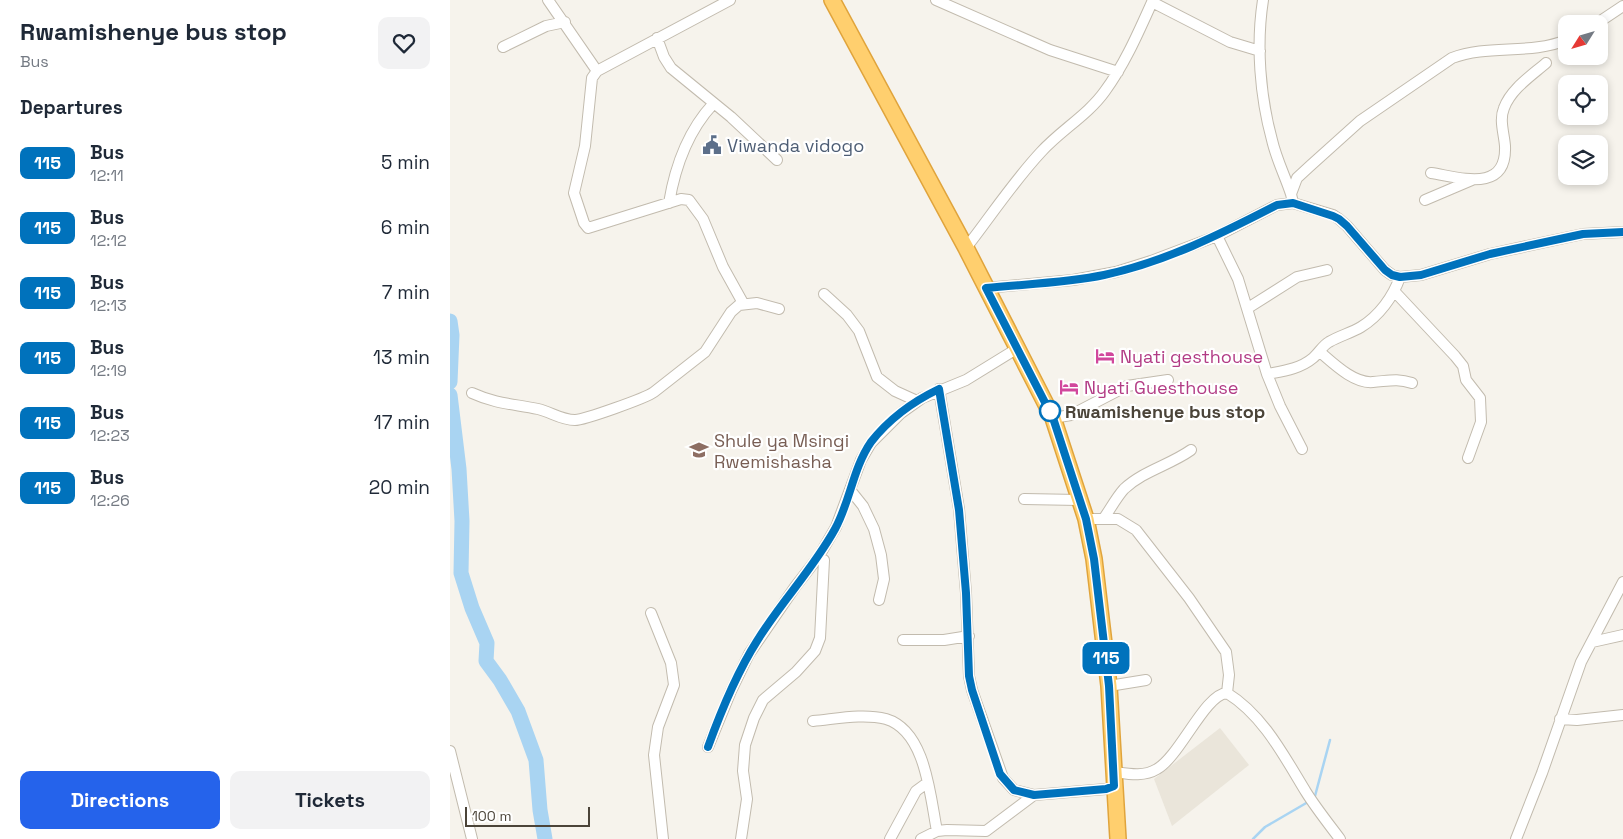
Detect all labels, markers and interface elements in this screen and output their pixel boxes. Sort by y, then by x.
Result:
north arrow [1558,15,1608,65]
map controls [1558,15,1608,185]
text: Rwamishenye bus stop [20,16,287,47]
button: heart [378,17,430,69]
text: Bus [20,51,49,72]
button: locate [1558,75,1608,125]
text: Departures [20,95,123,120]
public building icon: Viwanda vidogo [701,134,723,156]
place label: Viwanda vidogo [727,134,864,157]
button: layers [1558,135,1608,185]
text: Bus [90,140,124,165]
text: 5 min [381,150,430,175]
text: 115 [34,151,61,174]
text: 12:11 [90,165,124,186]
text: Bus [90,205,124,230]
text: 6 min [381,215,430,240]
text: 115 [34,216,61,239]
text: 12:12 [90,230,127,251]
text: Bus [90,270,124,295]
text: 7 min [382,280,430,305]
text: 115 [34,281,61,304]
text: 12:13 [90,295,127,316]
text: Bus [90,335,124,360]
text: 13 min [373,345,430,370]
hotel icon: Nyati gesthouse [1094,345,1116,367]
place label: Nyati gesthouse [1120,345,1263,368]
text: 115 [34,346,61,369]
text: 12:19 [90,360,127,381]
hotel icon: Nyati Guesthouse [1058,376,1080,398]
place label: Nyati Guesthouse [1084,376,1239,399]
text: Bus [90,400,124,425]
marker: Rwamishenye bus stop [1039,400,1061,422]
place label: Rwamishenye bus stop [1065,400,1265,423]
text: 17 min [374,410,430,435]
text: 115 [34,411,61,434]
text: 12:23 [90,425,130,446]
place label: Shule ya Msingi Rwemishasha [714,429,849,473]
school or university icon: Shule ya Msingi Rwemishasha [688,439,710,461]
text: Bus [90,465,124,490]
text: 20 min [369,475,430,500]
text: 115 [34,476,61,499]
text: 12:26 [90,490,130,511]
line badge: 115 [1077,642,1135,674]
text: 115 [1092,646,1120,669]
button: Directions [20,771,220,829]
button: Tickets [230,771,430,829]
scale bar [465,804,590,827]
text: 100 m [472,807,511,825]

